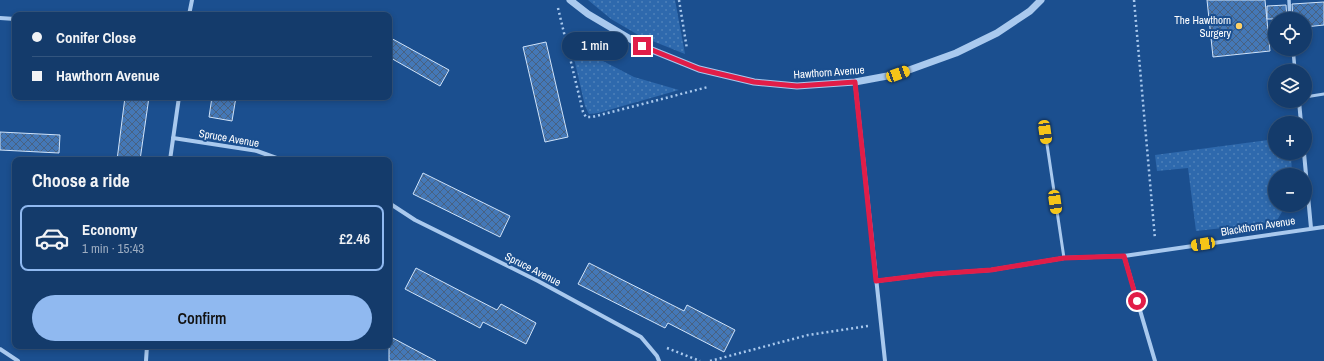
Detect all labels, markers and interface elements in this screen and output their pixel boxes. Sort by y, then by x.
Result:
map controls [1268,12,1312,212]
button: locate [1268,12,1312,56]
place label: The Hawthorn Surgery [1174,13,1231,40]
marker: The Hawthorn Surgery [1234,21,1244,31]
text: Conifer Close [56,27,136,48]
callout: 1 min [562,32,628,60]
text: 1 min [581,37,609,54]
route end [633,37,651,55]
street label: Hawthorn Avenue [793,63,865,81]
car [885,64,911,84]
button: layers [1268,64,1312,108]
text: Hawthorn Avenue [56,65,160,86]
button: + [1268,116,1312,160]
car [1037,119,1053,145]
street label: Spruce Avenue [198,126,260,150]
text: Choose a ride [32,168,130,193]
button: − [1268,168,1312,212]
car [1047,189,1063,215]
street label: Blackthorn Avenue [1220,213,1296,239]
text: Economy [82,219,137,240]
icon: car [34,220,70,256]
text: £2.46 [339,228,370,249]
car [1190,236,1216,252]
text: 1 min · 15:43 [82,240,144,257]
street label: Spruce Avenue [503,249,563,289]
route start [1128,292,1146,310]
button: Confirm [32,295,372,341]

